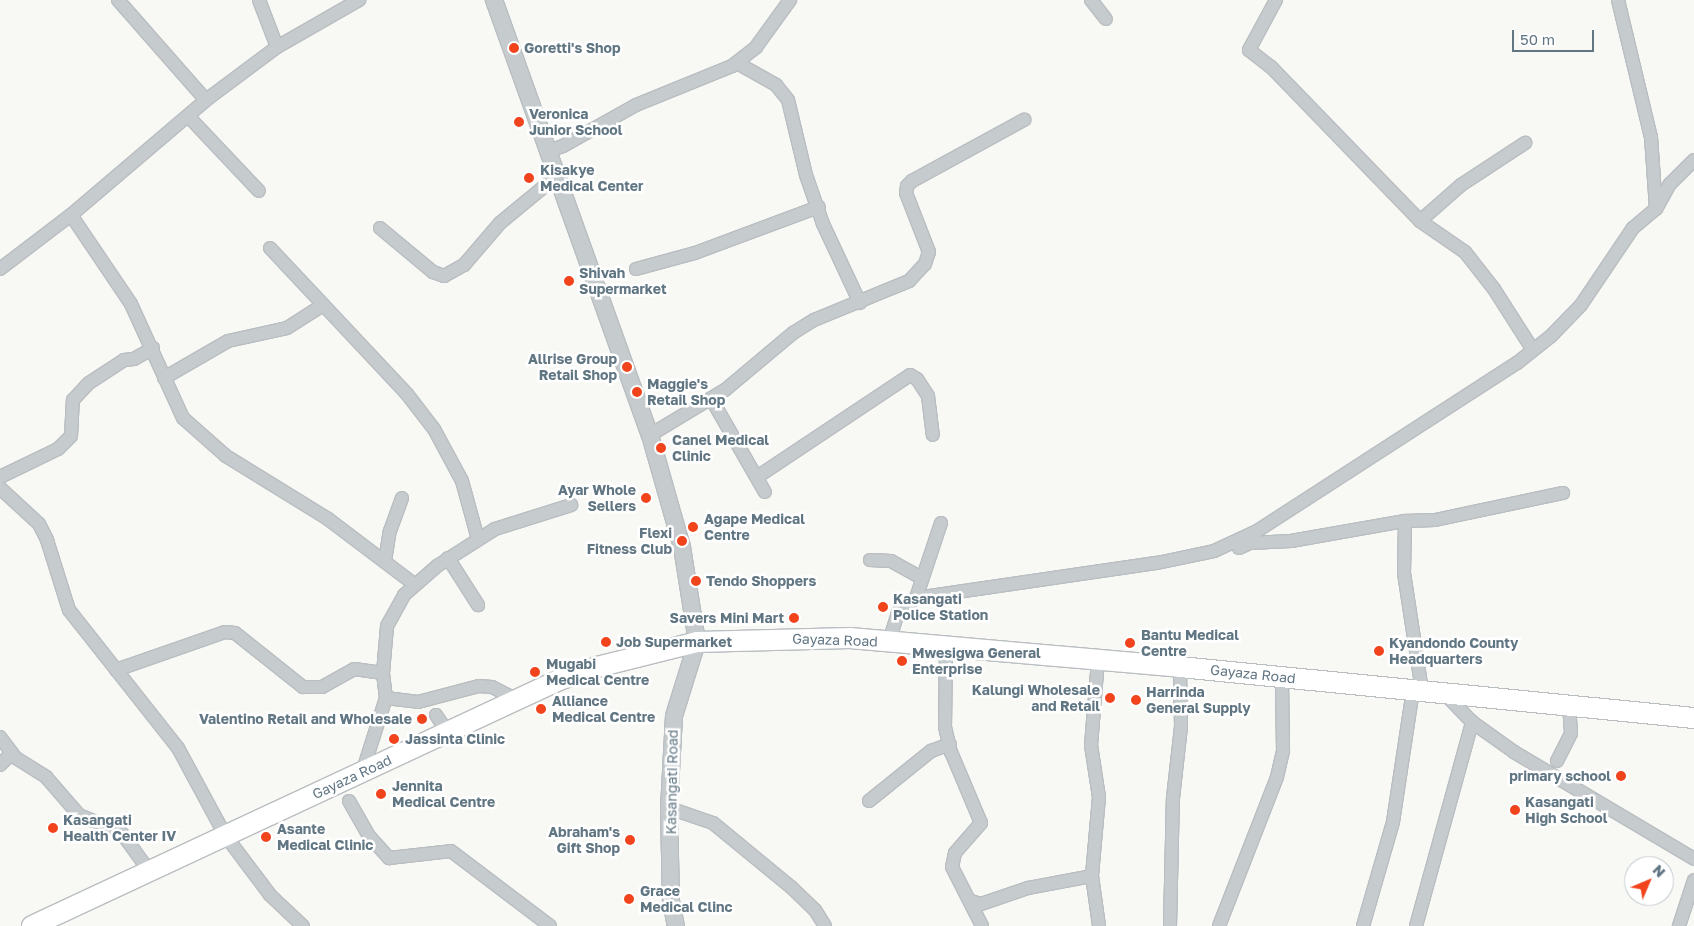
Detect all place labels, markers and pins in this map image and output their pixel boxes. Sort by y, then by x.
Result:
place label: Goretti's Shop [524,40,621,56]
marker: Goretti's Shop [508,42,520,54]
place label: Veronica Junior School [529,106,622,138]
marker: Veronica Junior School [513,116,525,128]
place label: Kisakye Medical Center [540,162,644,194]
marker: Kisakye Medical Center [522,171,536,185]
place label: Shivah Supermarket [579,265,666,298]
marker: Shivah Supermarket [563,275,575,287]
place label: Allrise Group Retail Shop [528,351,617,384]
marker: Allrise Group Retail Shop [621,361,633,373]
place label: Maggie's Retail Shop [647,376,725,408]
marker: Maggie's Retail Shop [631,386,643,398]
place label: Canel Medical Clinic [672,432,769,464]
marker: Canel Medical Clinic [654,441,668,455]
place label: Ayar Whole Sellers [558,482,636,514]
marker: Ayar Whole Sellers [640,492,652,504]
place label: Agape Medical Centre [704,511,805,544]
marker: Agape Medical Centre [686,520,700,534]
place label: Flexi Fitness Club [587,525,672,558]
marker: Flexi Fitness Club [676,535,688,547]
place label: Tendo Shoppers [706,573,816,589]
marker: Tendo Shoppers [690,575,702,587]
place label: Kasangati Police Station [893,591,988,624]
marker: Kasangati Police Station [877,601,889,613]
place label: Savers Mini Mart [670,610,784,626]
marker: Savers Mini Mart [788,612,800,624]
place label: Bantu Medical Centre [1141,627,1239,660]
place label: Job Supermarket [616,634,732,650]
place label: Kyandondo County Headquarters [1389,635,1518,668]
marker: Job Supermarket [600,636,612,648]
marker: Bantu Medical Centre [1123,636,1137,650]
place label: Mwesigwa General Enterprise [912,645,1041,678]
marker: Kyandondo County Headquarters [1373,645,1385,657]
marker: Mwesigwa General Enterprise [896,655,908,667]
place label: Mugabi Medical Centre [546,656,649,689]
marker: Mugabi Medical Centre [528,665,542,679]
place label: Kalungi Wholesale and Retail [972,682,1100,714]
place label: Harrinda General Supply [1146,684,1251,716]
marker: Kalungi Wholesale and Retail [1104,692,1116,704]
place label: Alliance Medical Centre [552,693,655,726]
marker: Harrinda General Supply [1130,694,1142,706]
marker: Alliance Medical Centre [534,702,548,716]
place label: Valentino Retail and Wholesale [199,711,412,727]
marker: Valentino Retail and Wholesale [416,713,428,725]
place label: Jassinta Clinic [405,731,505,747]
marker: Jassinta Clinic [387,732,401,746]
place label: primary school [1509,768,1611,784]
marker: primary school [1615,770,1627,782]
place label: Jennita Medical Centre [392,778,495,810]
marker: Jennita Medical Centre [374,787,388,801]
place label: Kasangati High School [1525,794,1607,826]
marker: Kasangati High School [1509,804,1521,816]
place label: Kasangati Health Center IV [63,812,176,844]
place label: Asante Medical Clinic [277,821,373,854]
marker: Kasangati Health Center IV [47,822,59,834]
place label: Abraham's Gift Shop [548,824,620,856]
marker: Asante Medical Clinic [259,830,273,844]
marker: Abraham's Gift Shop [624,834,636,846]
place label: Grace Medical Clinc [640,883,733,916]
marker: Grace Medical Clinc [622,892,636,906]

